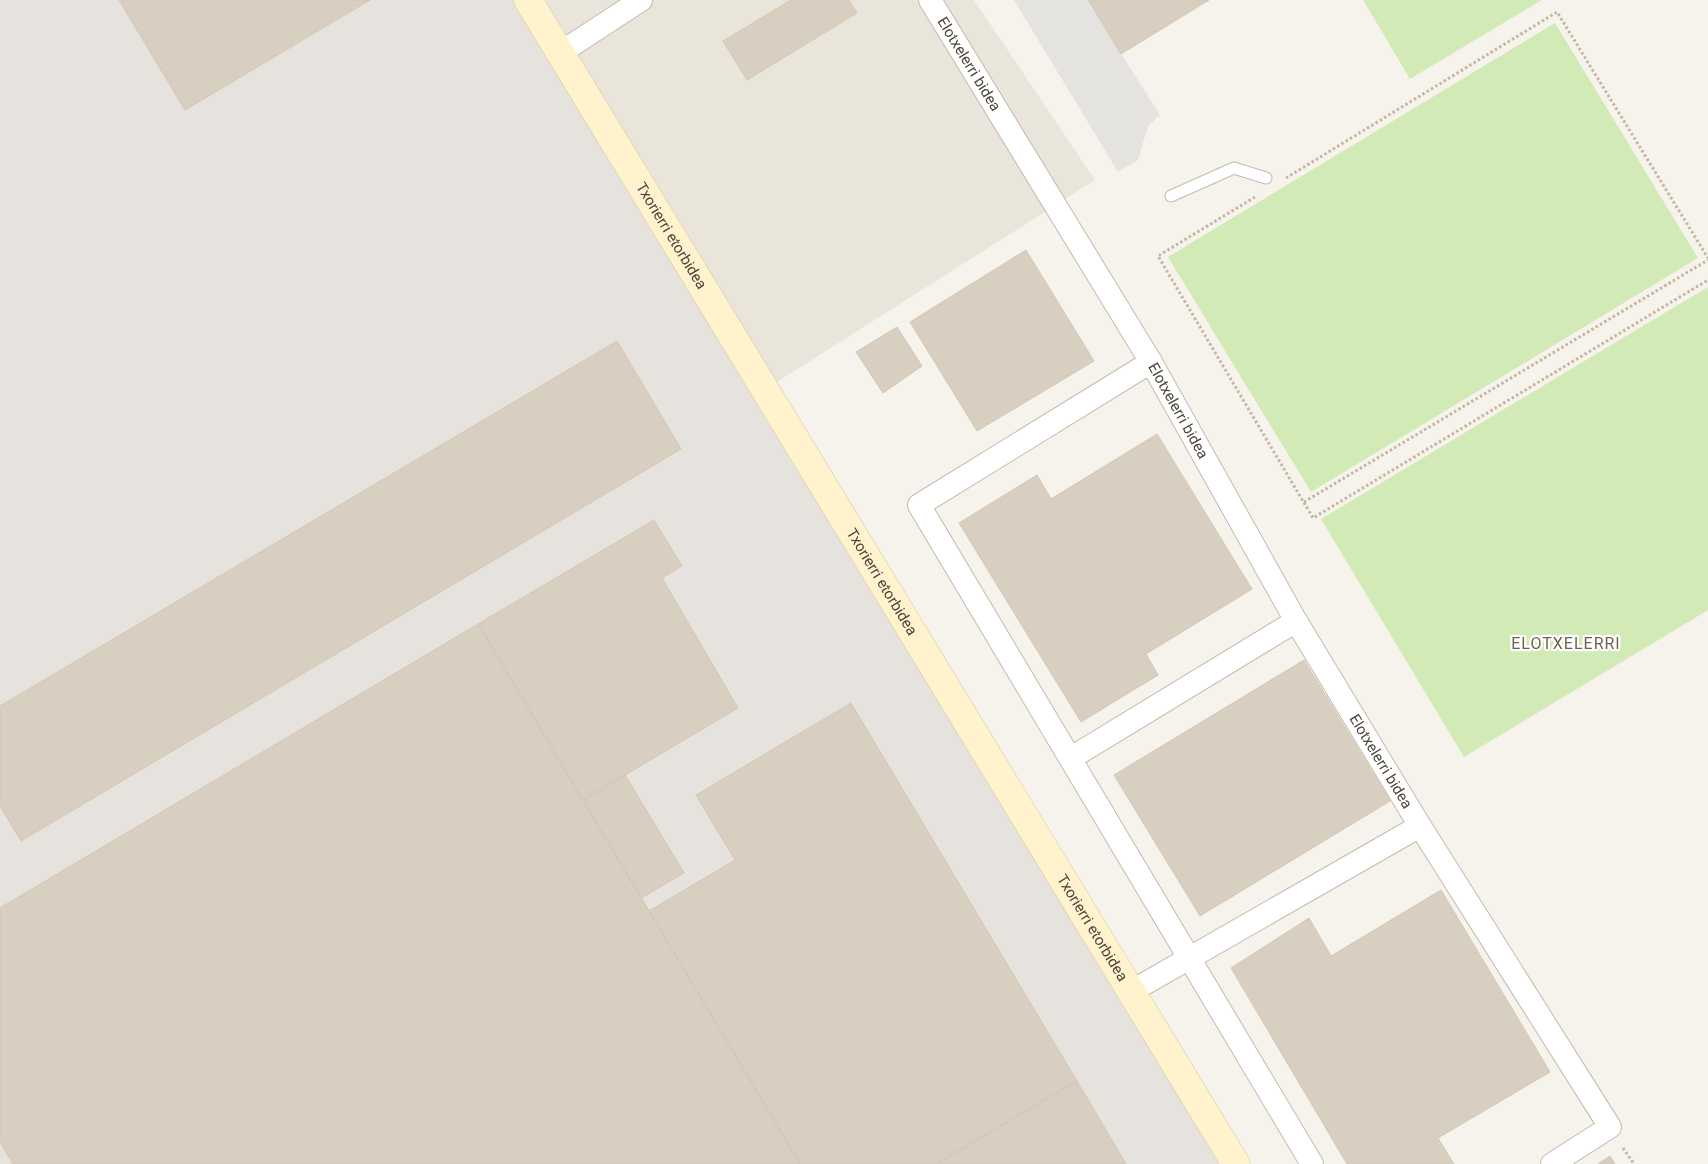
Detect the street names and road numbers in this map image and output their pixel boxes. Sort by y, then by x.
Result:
street label: Elotxelerri bidea [934,14,1005,114]
street label: Txorierri etorbidea [632,179,711,292]
street label: Elotxelerri bidea [1144,360,1212,462]
street label: Txorierri etorbidea [843,525,921,638]
street label: Elotxelerri bidea [1346,711,1416,812]
street label: Txorierri etorbidea [1053,871,1132,984]

